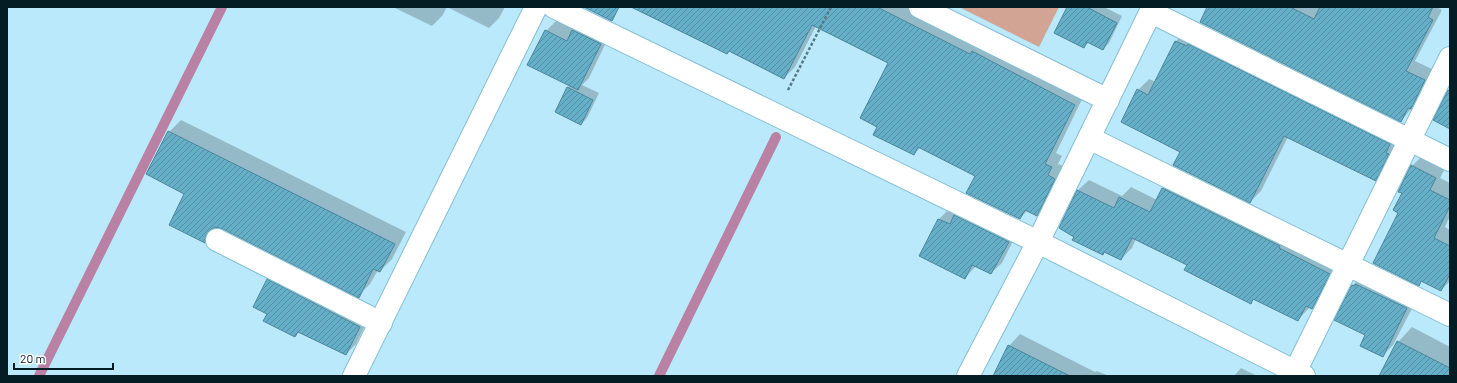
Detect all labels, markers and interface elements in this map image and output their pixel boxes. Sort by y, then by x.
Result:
scale bar [14,345,113,371]
text: 20 m [20,351,46,365]

